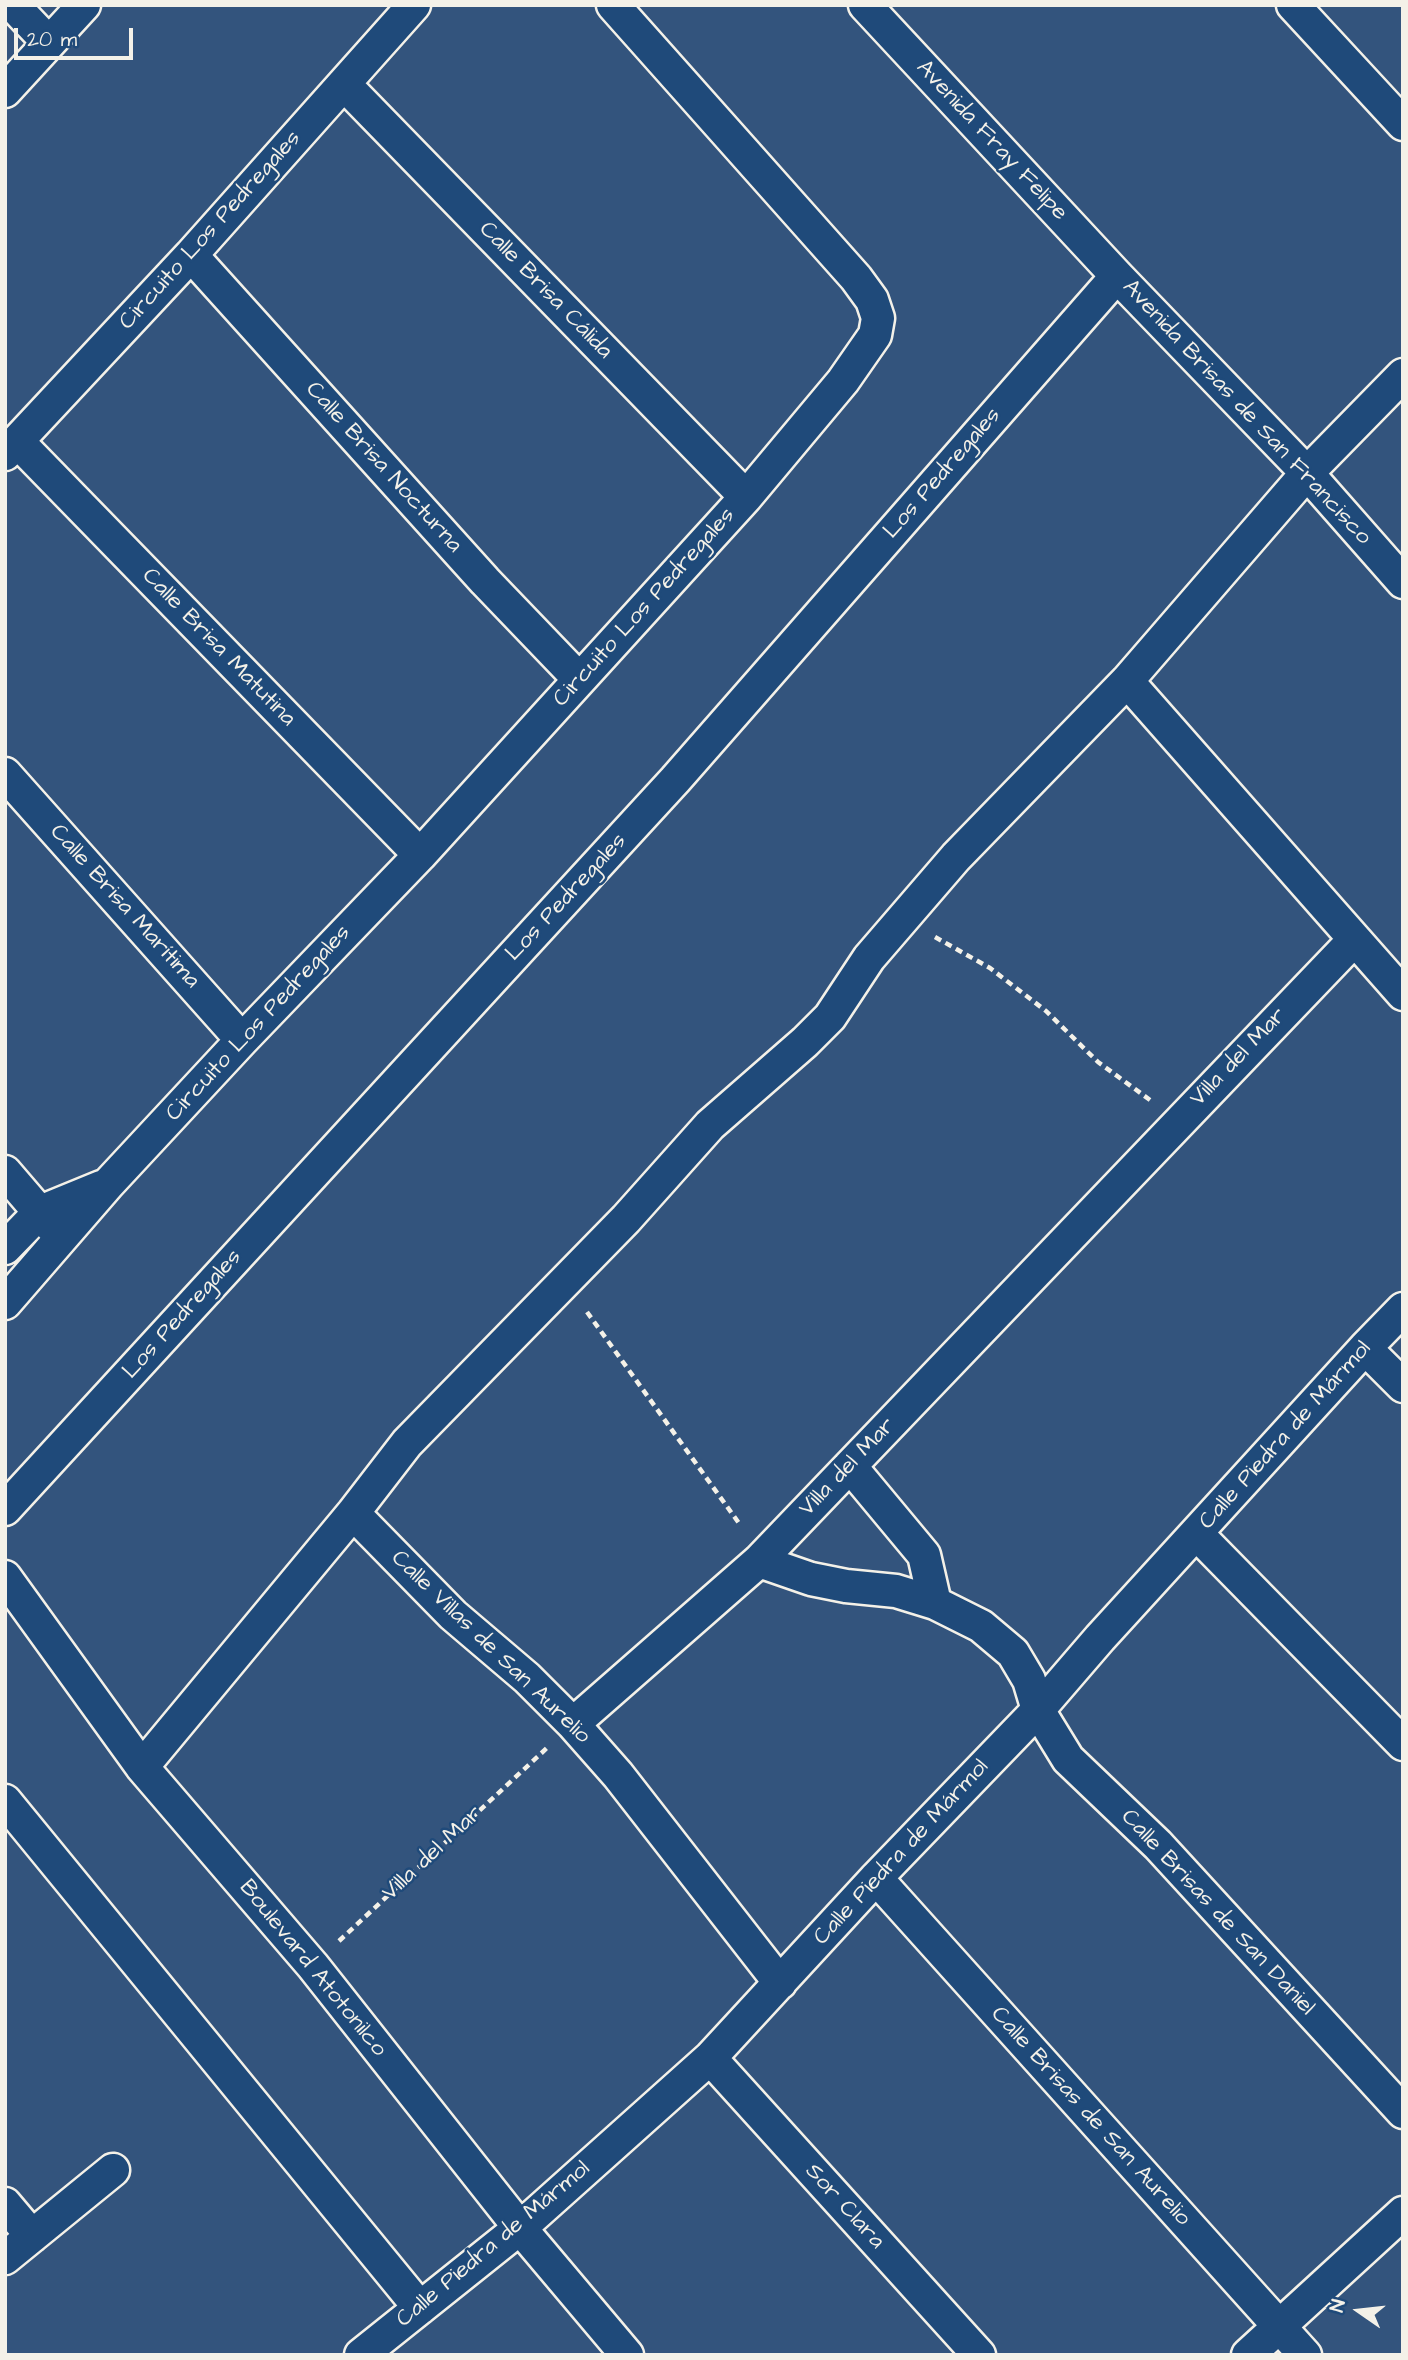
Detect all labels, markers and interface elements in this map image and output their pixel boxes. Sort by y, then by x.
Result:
scale bar [18,14,136,58]
text: 20 m [27,25,77,54]
street label: Avenida Fray Felipe [909,55,1073,227]
street label: Circuito Los Pedregales [114,126,308,336]
street label: Calle Brisa Cálida [472,217,618,365]
street label: Avenida Brisas de San Francisco [1116,275,1376,551]
street label: Calle Brisa Nocturna [299,377,467,559]
street label: Los Pedregales [879,403,1007,545]
street label: Circuito Los Pedregales [548,503,742,713]
street label: Calle Brisa Matutina [135,563,301,733]
street label: Calle Brisa Marítima [43,819,205,995]
street label: Los Pedregales [501,828,633,968]
street label: Circuito Los Pedregales [161,920,357,1128]
street label: Villa del Mar [1185,1003,1293,1113]
street label: Los Pedregales [118,1245,248,1385]
street label: Calle Piedra de Mármol [1194,1336,1378,1536]
street label: Villa del Mar [794,1413,902,1523]
street label: Calle Villas de San Aurelio [384,1545,596,1751]
street label: Calle Piedra de Mármol [809,1754,995,1952]
street label: Villa del Mar [377,1801,489,1907]
street label: Calle Brisas de San Daniel [1114,1804,1320,2022]
street label: Boulevard Atotonilco [232,1875,392,2063]
street label: Calle Brisas de San Aurelio [984,2002,1196,2232]
street label: Calle Piedra de Mármol [392,2156,596,2334]
street label: Sor Clara [798,2159,890,2255]
north arrow [1324,2276,1394,2346]
text: N [1324,2297,1353,2315]

